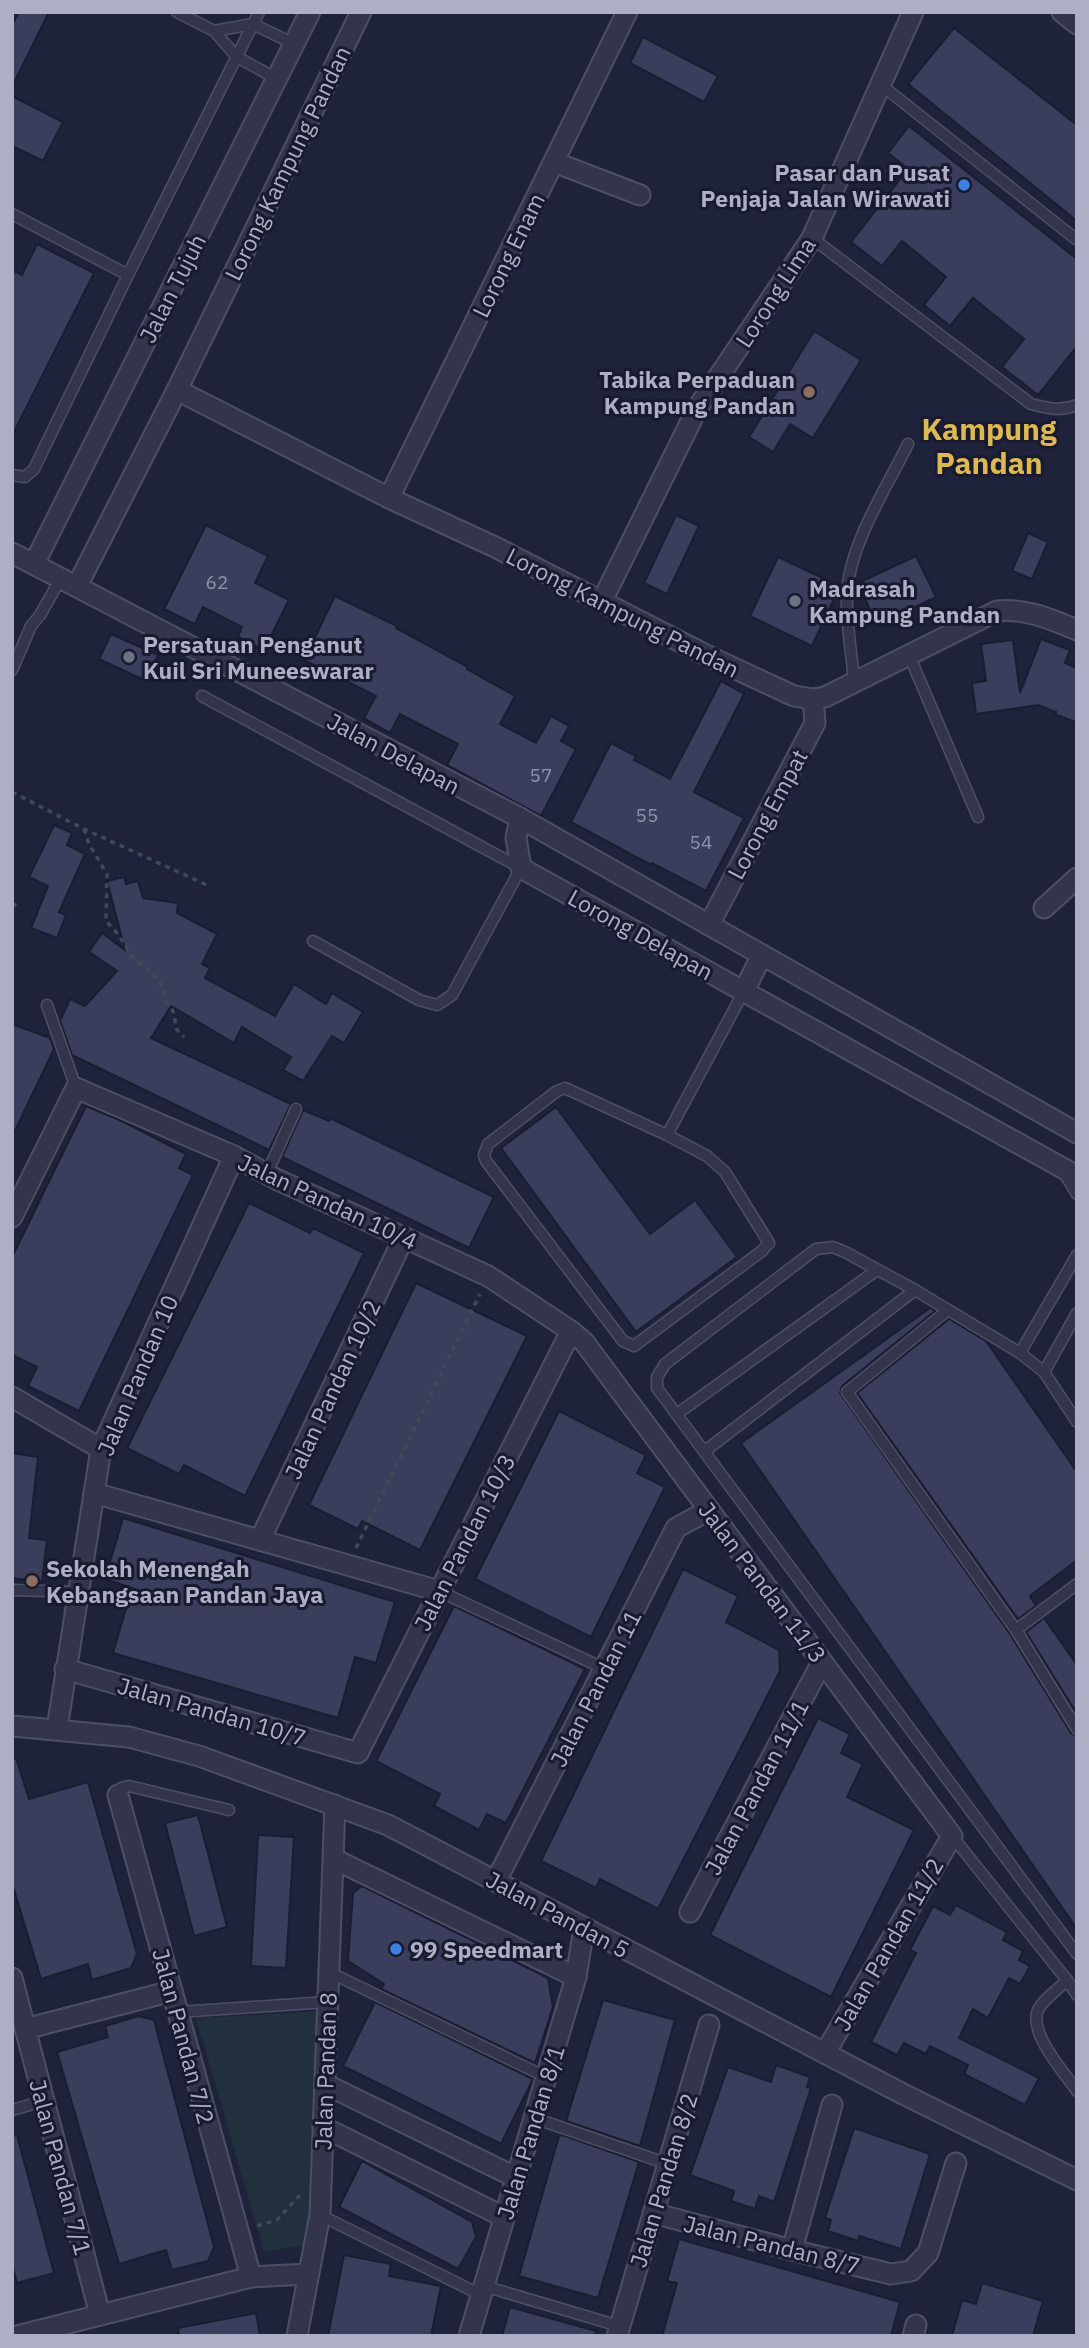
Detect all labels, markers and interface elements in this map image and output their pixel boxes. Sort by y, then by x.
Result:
street label: Lorong Kampung Pandan [217,41,357,285]
place label: Pasar dan Pusat Penjaja Jalan Wirawati [701,157,950,213]
marker: Pasar dan Pusat Penjaja Jalan Wirawati [956,177,972,193]
street label: Lorong Enam [465,188,551,322]
street label: Jalan Tujuh [132,229,212,347]
street label: Lorong Lima [728,231,822,353]
place label: Tabika Perpaduan Kampung Pandan [599,364,795,420]
marker: Tabika Perpaduan Kampung Pandan [801,384,817,400]
district label: Kampung Pandan [921,409,1057,482]
street label: Lorong Kampung Pandan [502,540,744,684]
house number: 62 [206,570,228,594]
place label: Madrasah Kampung Pandan [809,573,1000,629]
marker: Madrasah Kampung Pandan [787,593,803,609]
place label: Persatuan Penganut Kuil Sri Muneeswarar [143,629,374,685]
marker: Persatuan Penganut Kuil Sri Muneeswarar [121,649,137,665]
street label: Jalan Delapan [322,705,466,801]
street label: Lorong Empat [720,744,814,884]
house number: 57 [530,763,552,787]
house number: 55 [636,803,658,827]
house number: 54 [690,830,712,854]
street label: Lorong Delapan [563,882,719,986]
street label: Jalan Pandan 10/4 [234,1146,422,1256]
street label: Jalan Pandan 10 [90,1290,184,1460]
street label: Jalan Pandan 10/2 [277,1295,387,1483]
street label: Jalan Pandan 10/3 [407,1449,521,1635]
street label: Jalan Pandan 11/3 [693,1495,833,1669]
place label: Sekolah Menengah Kebangsaan Pandan Jaya [46,1553,323,1609]
marker: Sekolah Menengah Kebangsaan Pandan Jaya [24,1573,40,1589]
street label: Jalan Pandan 11 [543,1605,647,1771]
street label: Jalan Pandan 10/7 [114,1670,310,1752]
street label: Jalan Pandan 11/1 [697,1694,815,1880]
street label: Jalan Pandan 11/2 [826,1852,950,2036]
street label: Jalan Pandan 5 [481,1864,635,1964]
place label: 99 Speedmart [410,1934,563,1964]
marker: 99 Speedmart [388,1941,404,1957]
street label: Jalan Pandan 7/2 [146,1945,222,2127]
street label: Jalan Pandan 8 [307,1992,343,2150]
street label: Jalan Pandan 8/1 [489,2041,571,2223]
street label: Jalan Pandan 7/1 [23,2076,99,2258]
street label: Jalan Pandan 8/2 [622,2089,704,2271]
street label: Jalan Pandan 8/7 [681,2208,863,2280]

